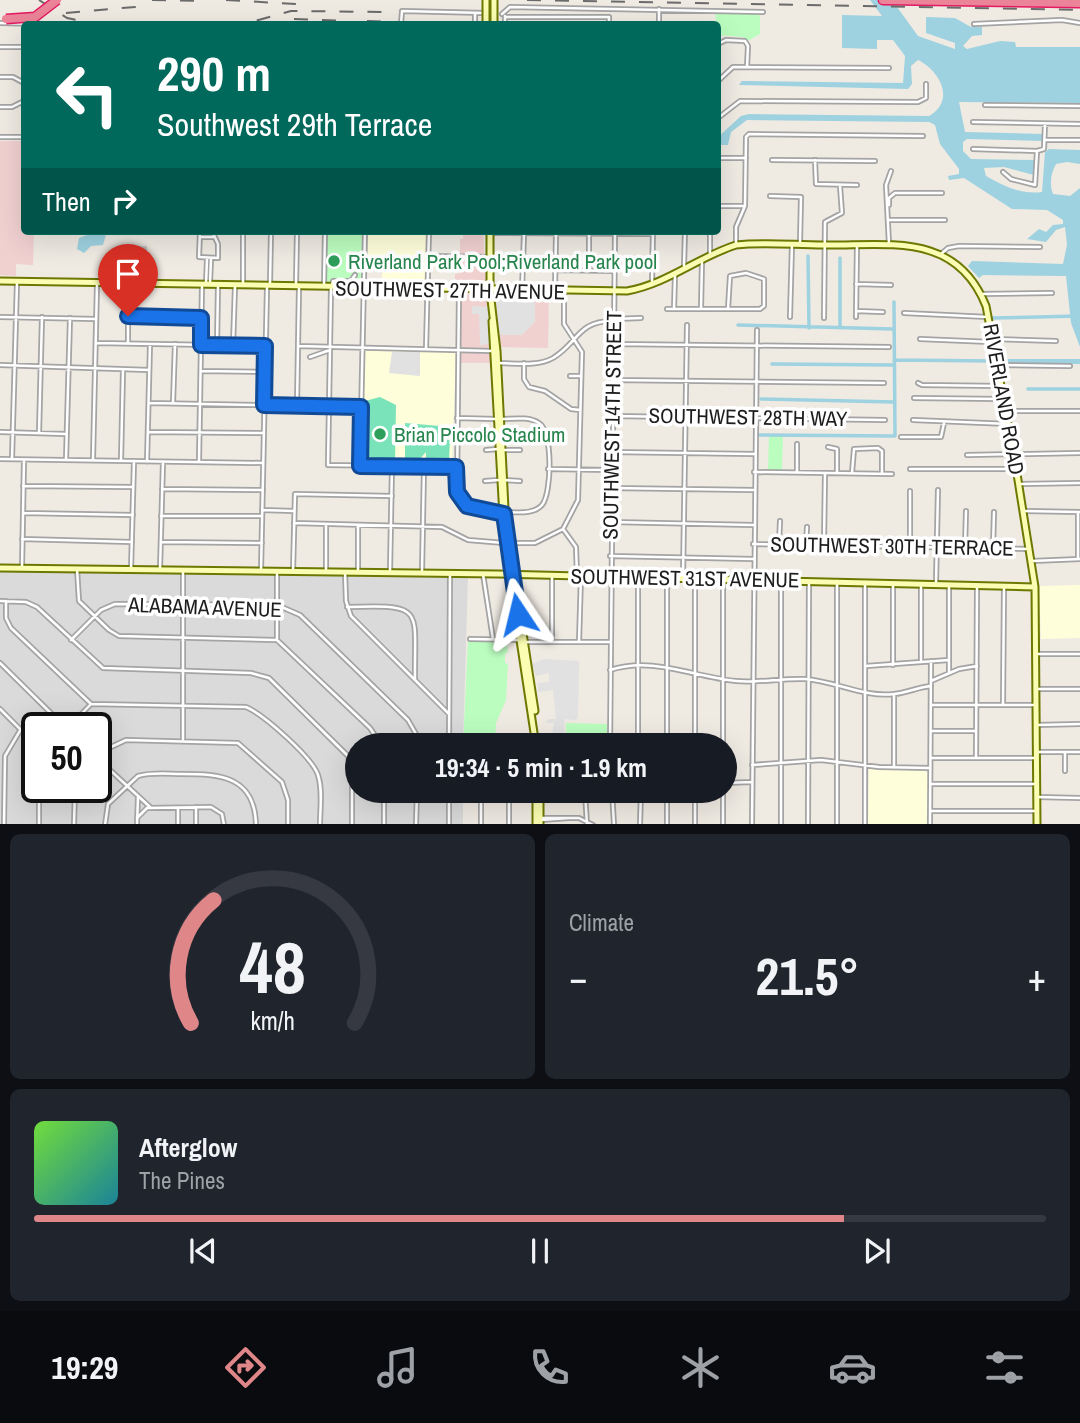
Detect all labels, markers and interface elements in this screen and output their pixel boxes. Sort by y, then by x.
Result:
text: 290 m [157,40,271,106]
icon: left [42,49,133,140]
text: Southwest 29th Terrace [157,103,432,146]
icon: right [105,182,143,220]
text: Then [42,184,91,219]
pin [98,244,158,316]
place label: Riverland Park Pool;Riverland Park pool [348,247,657,276]
marker: Riverland Park Pool;Riverland Park pool [326,253,342,269]
icon: arrive [109,255,147,293]
street label: SOUTHWEST 27TH AVENUE [335,273,565,307]
street label: SOUTHWEST 14TH STREET [596,310,629,540]
street label: RIVERLAND ROAD [976,321,1032,477]
street label: SOUTHWEST 28TH WAY [648,401,848,433]
place label: Brian Piccolo Stadium [394,420,565,449]
marker: Brian Piccolo Stadium [372,426,388,442]
street label: SOUTHWEST 30TH TERRACE [770,529,1014,563]
street label: SOUTHWEST 31ST AVENUE [570,562,800,594]
position arrow [481,577,555,651]
street label: ALABAMA AVENUE [127,590,282,624]
speed limit sign: 50 [21,712,112,803]
text: 19:34 · 5 min · 1.9 km [435,750,647,785]
text: Climate [569,907,634,938]
text: 48 [239,918,306,1016]
text: 21.5° [756,941,859,1011]
text: − [569,952,587,1003]
text: + [1028,952,1046,1003]
text: km/h [250,1003,295,1037]
text: Afterglow [139,1130,237,1165]
text: The Pines [139,1165,225,1196]
icon: previous [184,1232,222,1270]
icon: pause [521,1232,559,1270]
icon: next [858,1232,896,1270]
icon: directions [221,1343,270,1392]
icon: music [373,1343,422,1392]
icon: phone [525,1343,574,1392]
icon: climate [676,1343,725,1392]
icon: car [828,1343,877,1392]
icon: filters [980,1343,1029,1392]
text: 19:29 [51,1346,118,1389]

